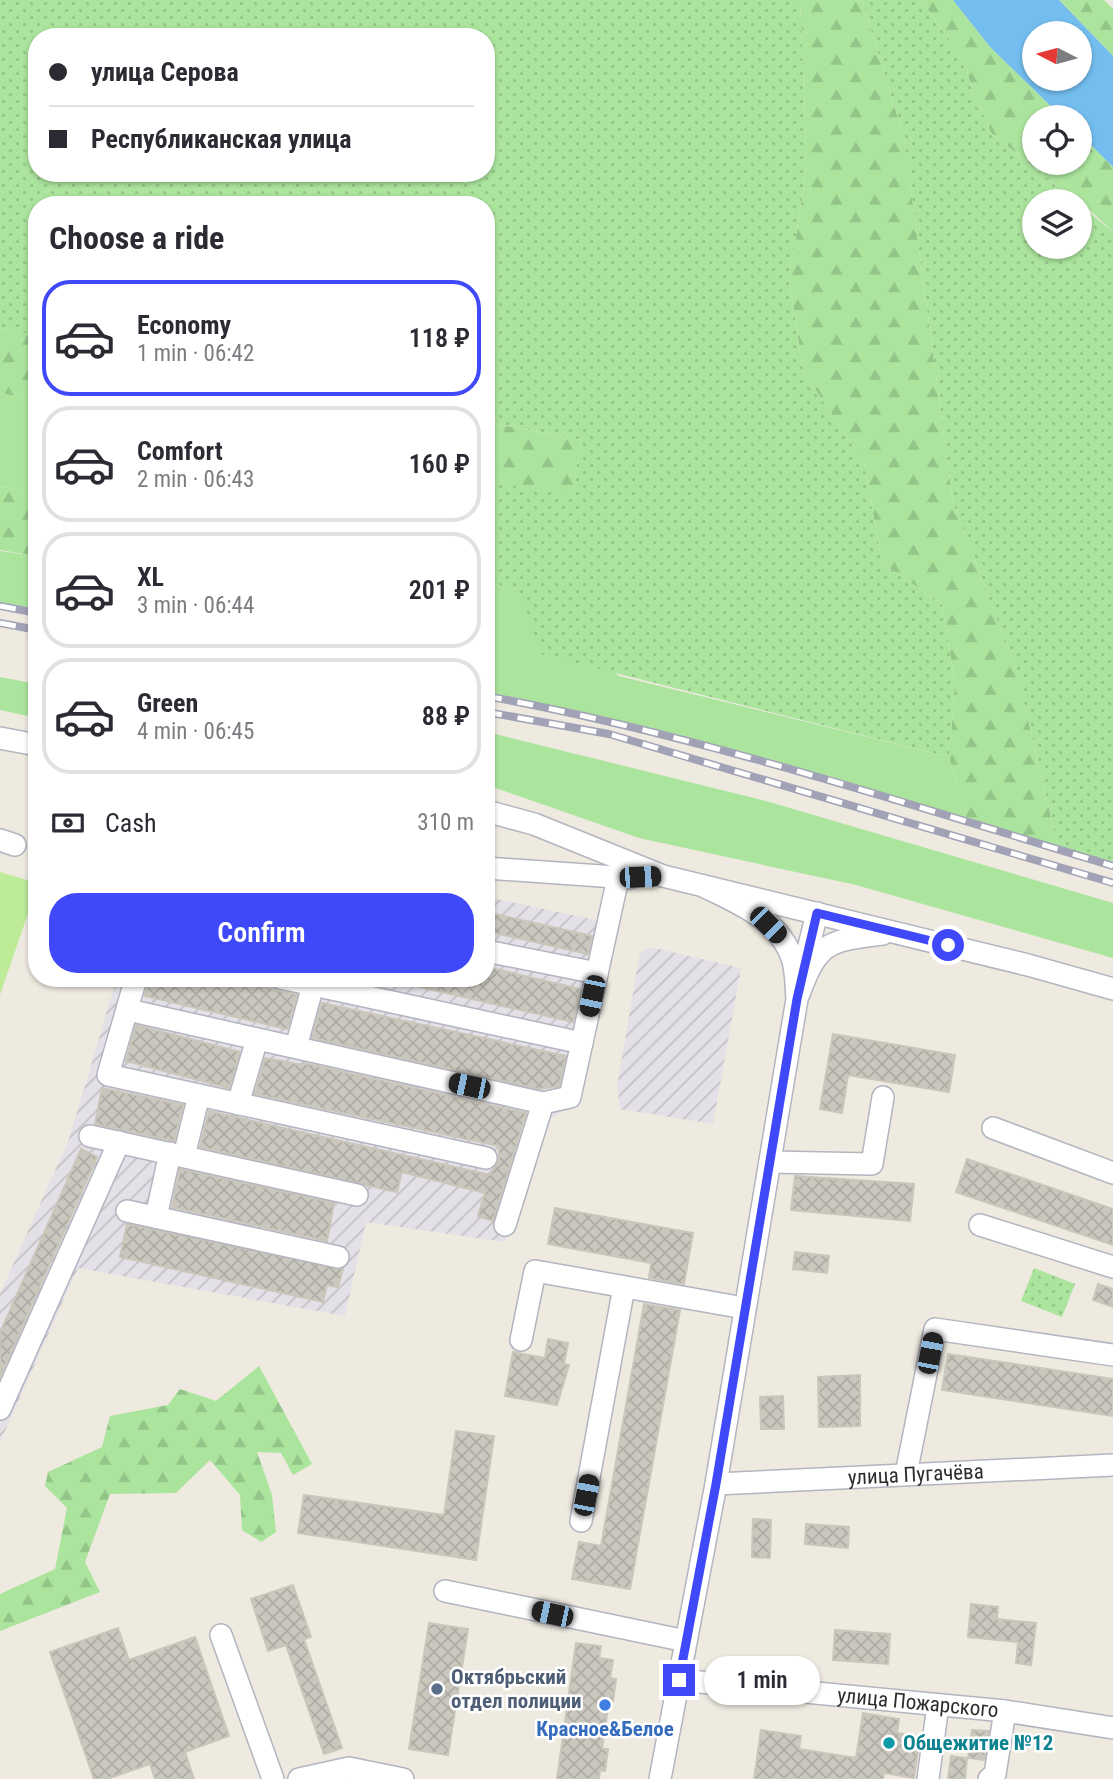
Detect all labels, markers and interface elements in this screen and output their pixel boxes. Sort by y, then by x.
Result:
north arrow [1022,21,1092,91]
map controls [1022,21,1092,259]
text: улица Серова [91,57,239,87]
button: locate [1022,105,1092,175]
text: Республиканская улица [91,124,352,154]
button: layers [1022,189,1092,259]
text: Choose a ride [49,219,224,257]
icon: car [53,307,116,370]
text: Economy [137,310,231,340]
text: 118 ₽ [409,323,470,353]
text: 1 min · 06:42 [137,340,254,367]
icon: car [53,433,116,496]
text: Comfort [137,436,223,466]
text: 160 ₽ [409,449,470,479]
text: 2 min · 06:43 [137,466,254,493]
icon: car [53,559,116,622]
text: XL [137,562,164,592]
text: 201 ₽ [409,575,470,605]
text: 3 min · 06:44 [137,592,254,619]
icon: car [53,685,116,748]
text: Green [137,688,198,718]
text: 88 ₽ [422,701,470,731]
text: 4 min · 06:45 [137,718,254,745]
icon: cash [49,804,87,842]
text: Cash [105,808,157,838]
text: 310 m [417,809,474,836]
car [619,866,662,888]
button: Confirm [49,893,474,973]
car [746,903,791,947]
route start [932,929,964,961]
car [578,973,607,1019]
car [447,1071,492,1101]
car [916,1330,945,1376]
street label: улица Пугачёва [847,1459,984,1490]
car [572,1472,601,1518]
car [530,1599,575,1629]
callout: 1 min [704,1656,819,1704]
route end [663,1664,695,1696]
place label: Октябрьский отдел полиции [451,1665,582,1713]
text: 1 min [737,1667,787,1694]
marker: Октябрьский отдел полиции [429,1681,445,1697]
street label: улица Пожарского [836,1683,1000,1722]
marker: Красное&Белое [597,1697,613,1713]
place label: Красное&Белое [536,1717,674,1741]
place label: Общежитие №12 [903,1731,1053,1755]
marker: Общежитие №12 [881,1735,897,1751]

